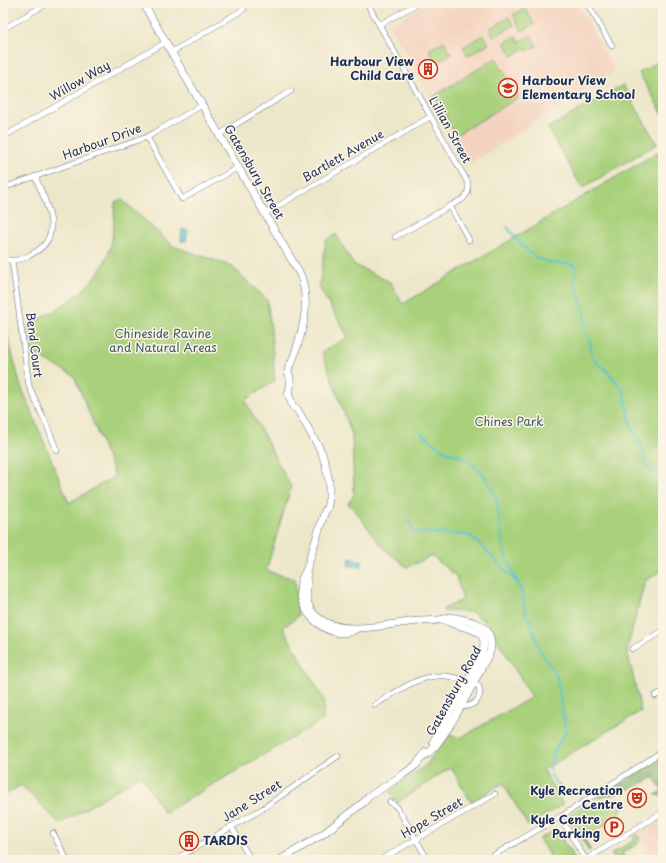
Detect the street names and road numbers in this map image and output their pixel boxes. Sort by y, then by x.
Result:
street label: Willow Way [46,55,113,105]
street label: Lillian Street [425,93,477,166]
street label: Harbour Drive [60,118,144,164]
street label: Gatensbury Street [220,121,289,222]
street label: Bartlett Avenue [298,124,387,186]
street label: Bend Court [22,311,48,379]
street label: Gatensbury Road [421,642,485,739]
street label: Jane Street [218,775,285,826]
street label: Hope Street [397,792,466,842]

